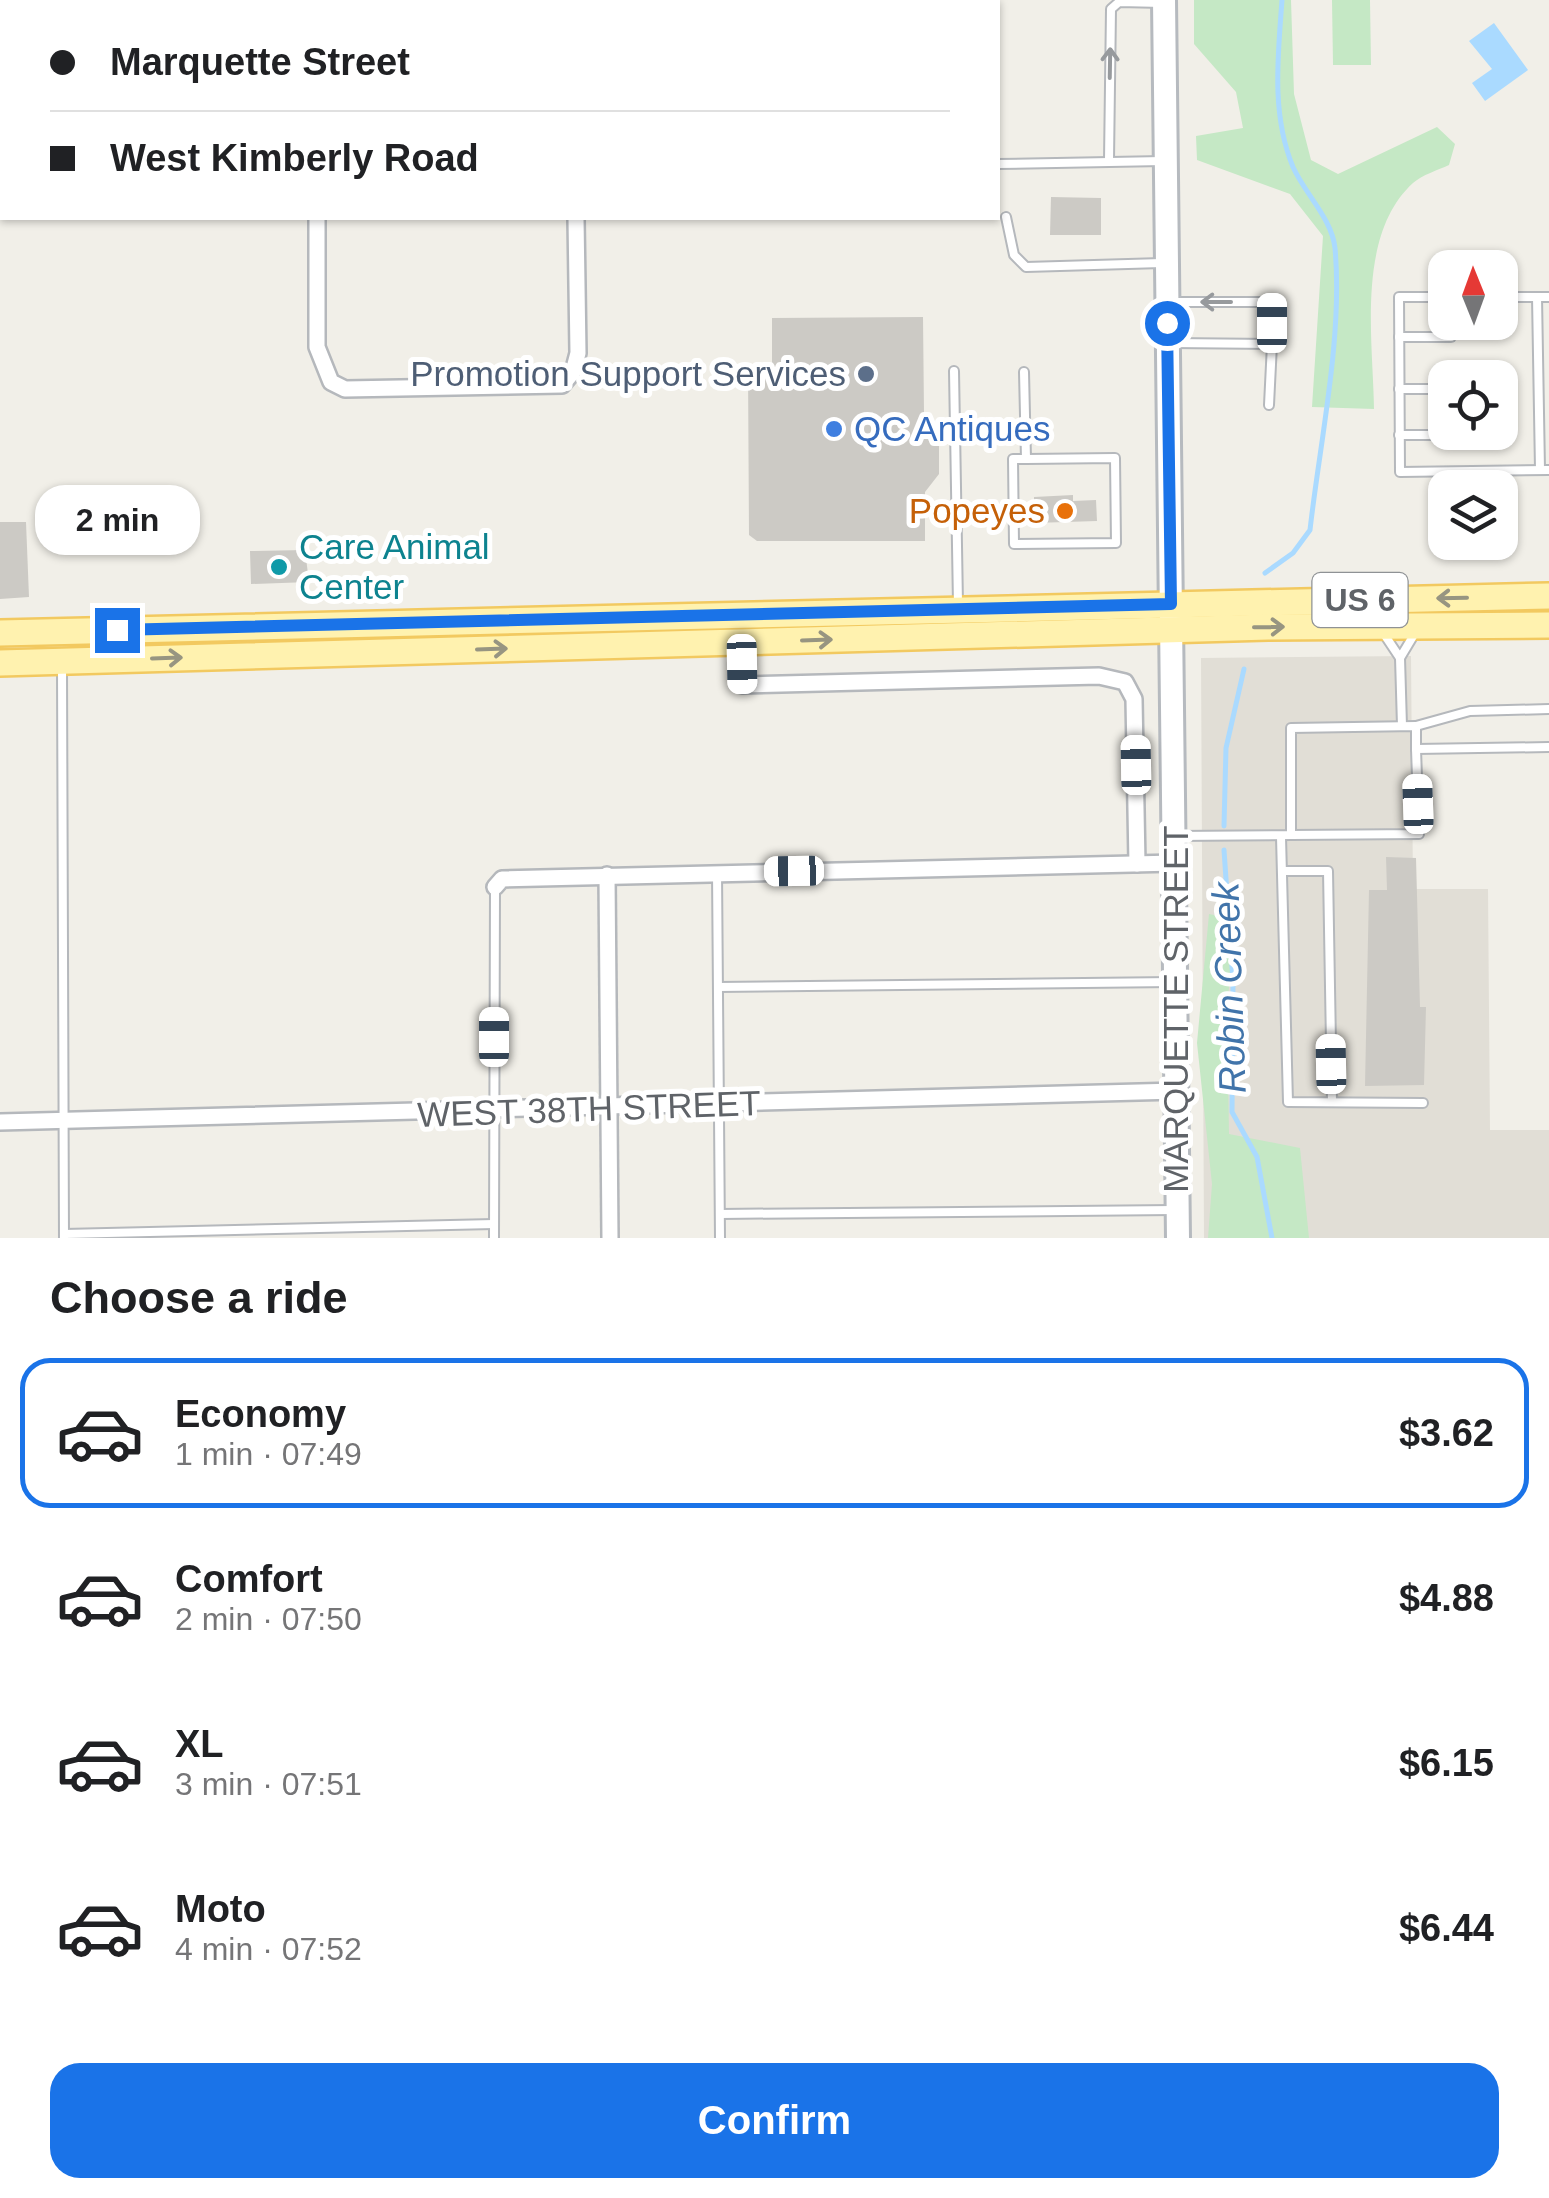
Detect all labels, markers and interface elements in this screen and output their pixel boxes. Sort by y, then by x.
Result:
text: Marquette Street [110,41,410,83]
one-way arrow [1100,47,1120,80]
text: West Kimberly Road [110,137,479,179]
north arrow [1428,250,1518,340]
map controls [1428,250,1518,560]
one-way arrow [1201,292,1234,312]
car [1257,293,1287,353]
route start [1145,301,1190,346]
place label: Promotion Support Services [410,354,846,393]
button: locate [1428,360,1518,450]
marker: Promotion Support Services [855,363,877,385]
place label: QC Antiques [854,409,1051,448]
marker: QC Antiques [823,418,845,440]
button: layers [1428,470,1518,560]
callout: 2 min [34,485,200,555]
place label: Popeyes [909,491,1045,530]
marker: Popeyes [1054,500,1076,522]
text: 2 min [76,502,159,538]
place label: Care Animal Center [299,527,490,606]
marker: Care Animal Center [268,556,290,578]
road number: US 6 [1312,573,1408,627]
one-way arrow [1436,589,1468,608]
route end [95,608,140,653]
one-way arrow [1252,618,1285,636]
one-way arrow [801,630,833,649]
car [726,634,758,694]
one-way arrow [476,640,508,659]
one-way arrow [151,649,183,668]
car [1120,735,1152,795]
car [1402,773,1434,835]
street label: MARQUETTE STREET [1156,825,1195,1193]
car [764,855,824,887]
water label: Robin Creek [1204,880,1254,1094]
car [479,1007,509,1067]
car [1315,1034,1347,1094]
street label: WEST 38TH STREET [417,1083,761,1134]
text: Choose a ride [50,1272,348,1323]
icon: car [55,1388,145,1478]
text: Economy [175,1393,346,1435]
text: $3.62 [1399,1412,1494,1454]
text: 1 min · 07:49 [175,1436,362,1472]
icon: car [55,1553,145,1643]
text: Comfort [175,1558,323,1600]
text: $4.88 [1399,1577,1494,1619]
text: 2 min · 07:50 [175,1601,362,1637]
icon: car [55,1718,145,1808]
text: XL [175,1723,224,1765]
text: $6.15 [1399,1742,1494,1784]
text: 3 min · 07:51 [175,1766,362,1802]
icon: car [55,1883,145,1973]
text: Moto [175,1888,266,1930]
text: $6.44 [1399,1907,1494,1949]
text: 4 min · 07:52 [175,1931,362,1967]
button: Confirm [50,2063,1499,2178]

